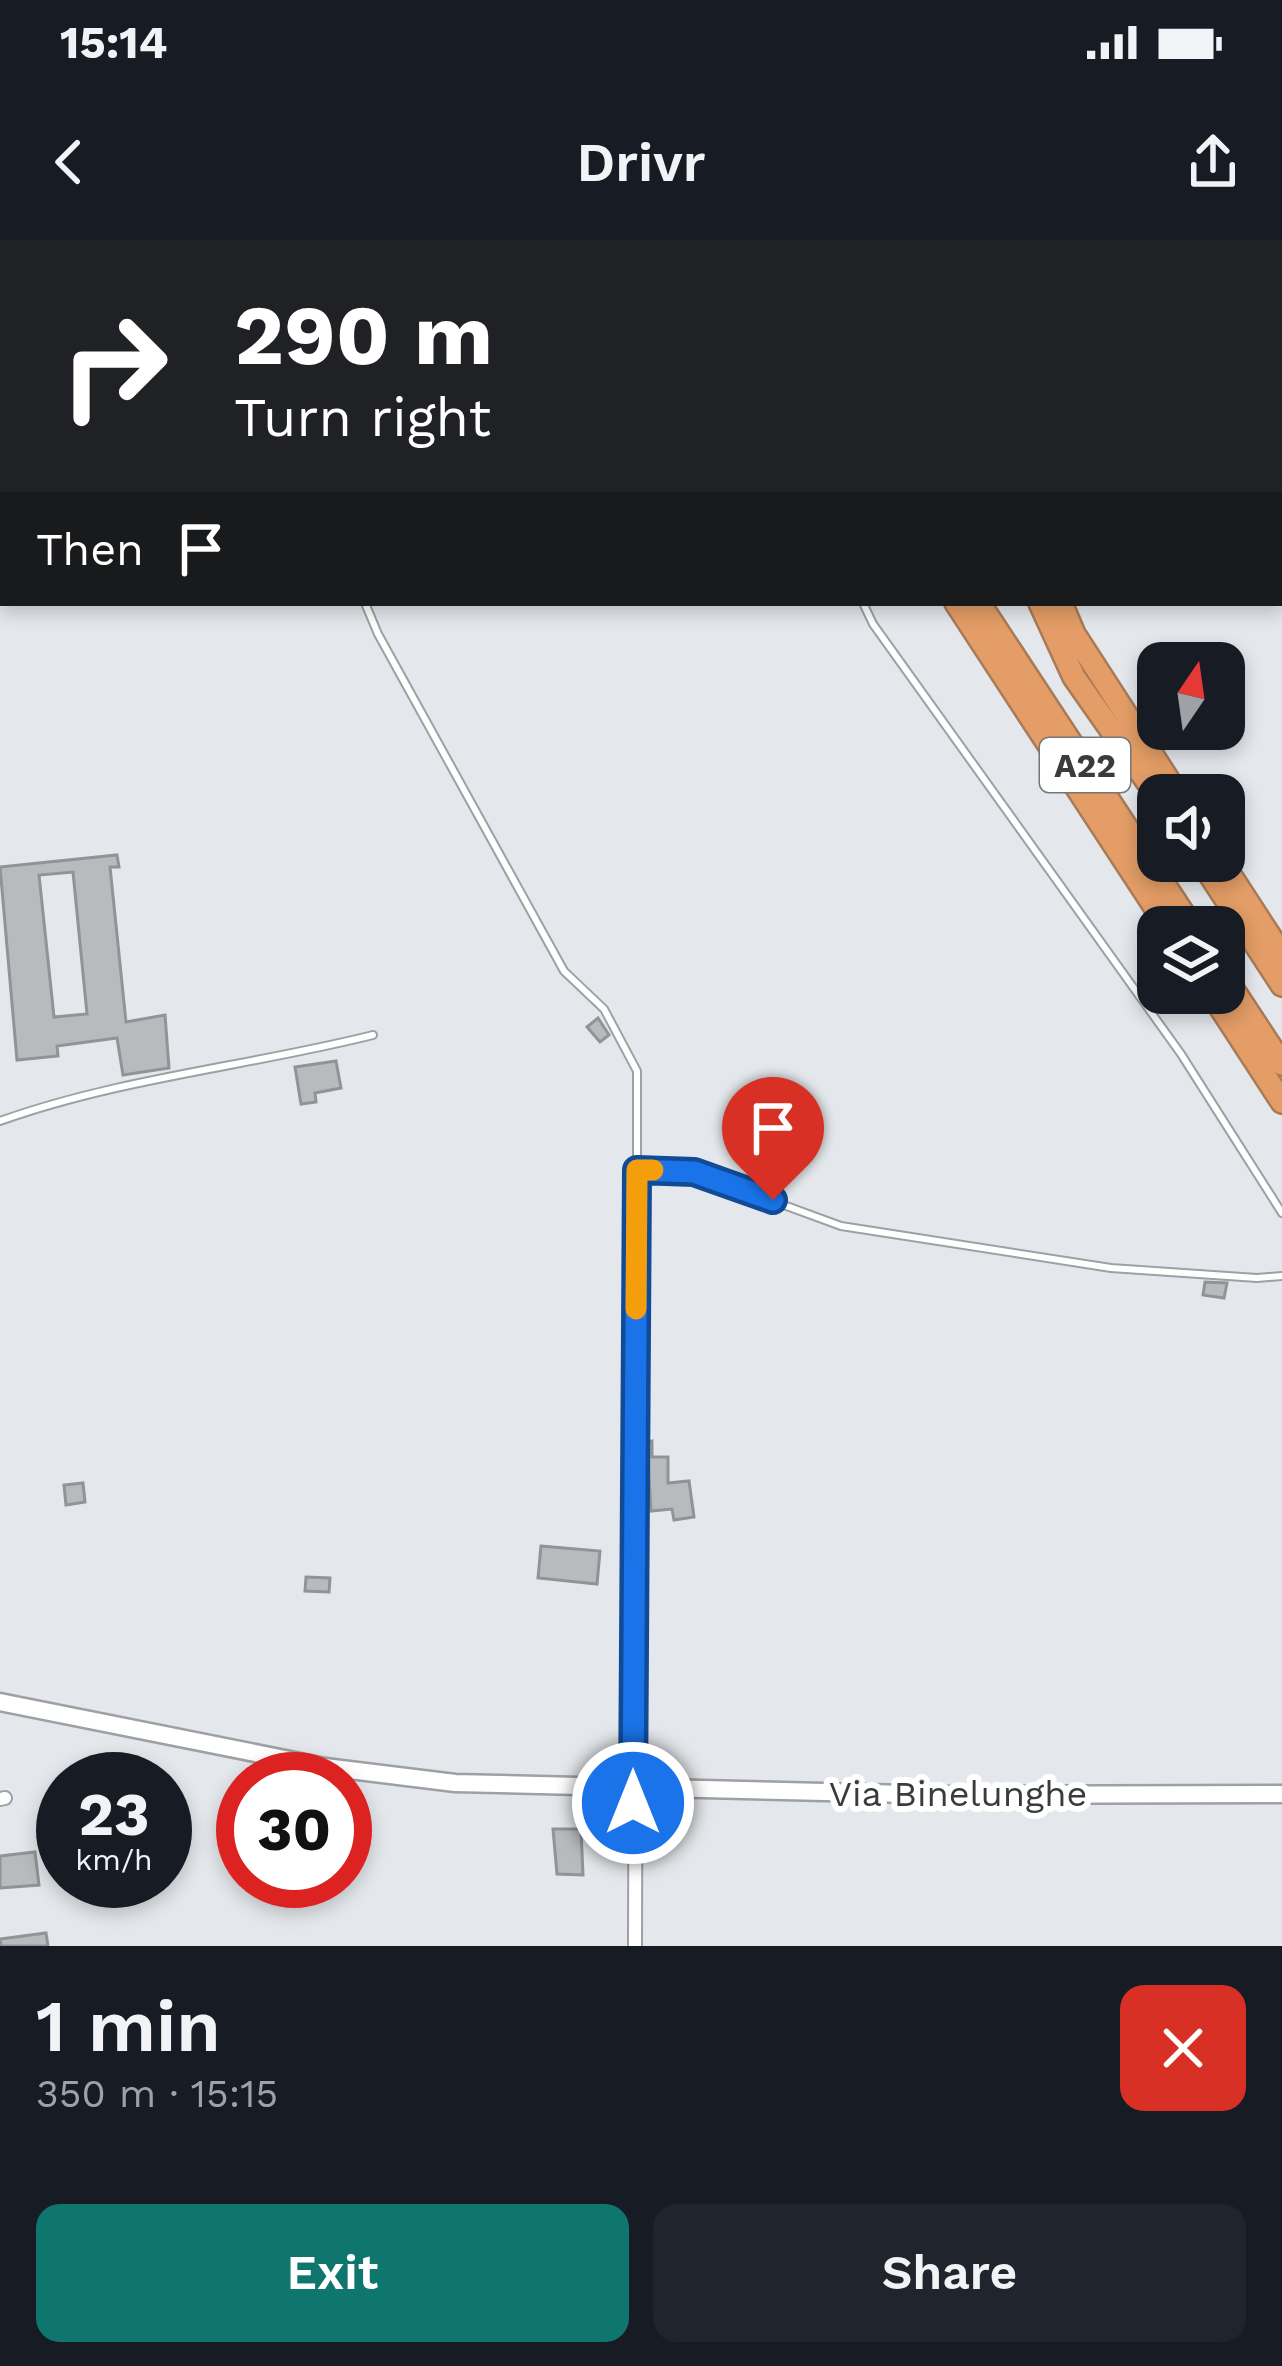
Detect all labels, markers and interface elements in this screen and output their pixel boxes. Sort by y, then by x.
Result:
text: 15:14 [60,16,168,69]
icon: back [36,129,102,195]
icon: share [1180,129,1246,195]
text: Drivr [577,131,705,194]
text: 290 m [234,286,493,384]
icon: right [36,288,192,444]
text: Turn right [234,386,491,449]
icon: arrive [168,516,234,582]
text: Then [36,523,144,576]
north arrow [1137,642,1245,750]
map controls [1137,642,1245,1014]
road number: A22 [1040,738,1130,792]
button: sound [1137,774,1245,882]
button: layers [1137,906,1245,1014]
pin [722,1077,824,1200]
icon: arrive [740,1095,806,1161]
position arrow [570,1740,696,1866]
speed limit sign: 30 [216,1752,372,1908]
street label: Via Binelunghe [829,1773,1087,1815]
text: 23 [78,1779,150,1850]
text: km/h [75,1842,153,1877]
text: 1 min [36,1984,221,2068]
button: close [1120,1985,1246,2111]
text: 350 m · 15:15 [36,2071,278,2116]
button: Exit [36,2204,629,2342]
button: Share [653,2204,1246,2342]

